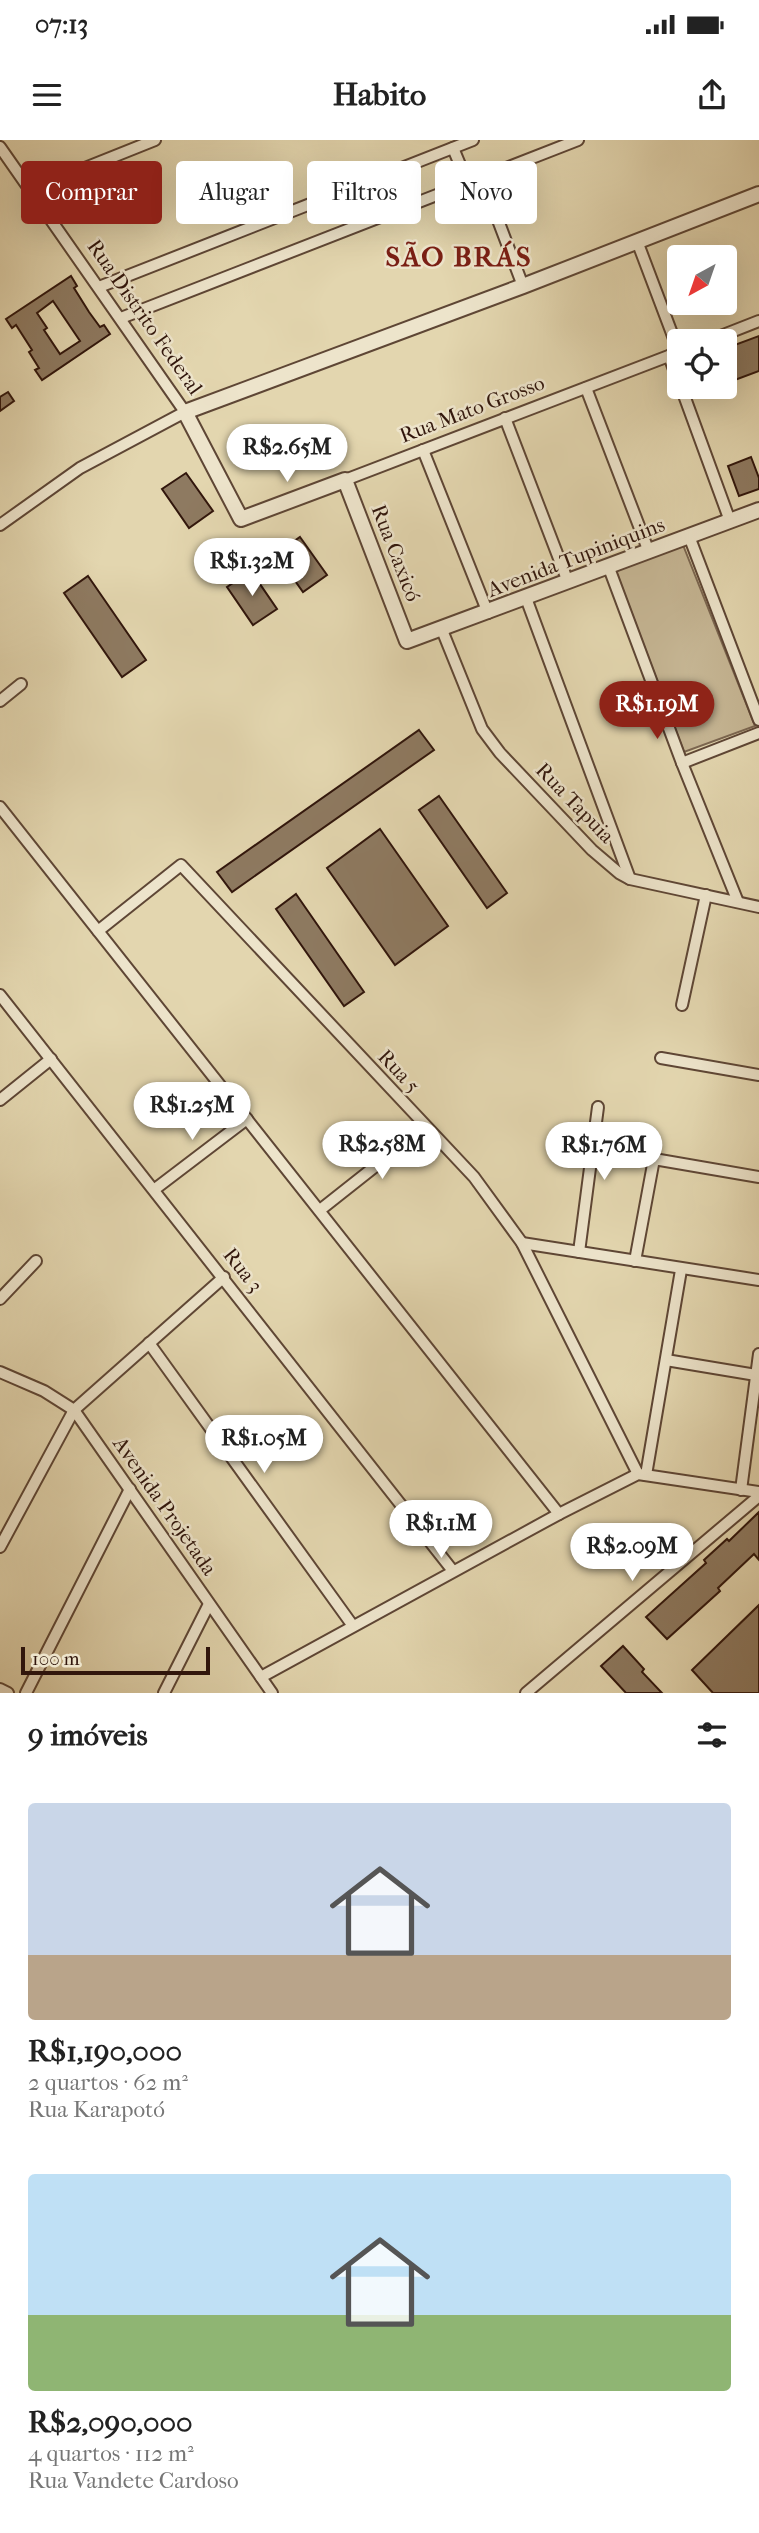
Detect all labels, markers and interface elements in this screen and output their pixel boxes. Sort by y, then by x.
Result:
text: 07:13 [35,9,88,40]
icon: menu [28,76,66,114]
text: Habito [333,76,426,113]
icon: share [693,76,731,114]
chip: Comprar [21,161,162,224]
chip: Alugar [176,161,293,224]
chip: Filtros [307,161,421,224]
chip: Novo [435,161,537,224]
street label: Rua Distrito Federal [82,235,208,399]
district label: SÃO BRÁS [385,240,533,273]
north arrow [667,245,737,315]
map controls [667,245,737,399]
button: locate [667,329,737,399]
street label: Rua Mato Grosso [396,370,548,448]
pin: R$2.65M [222,424,352,484]
text: R$2.65M [242,433,332,460]
street label: Rua Caxicó [367,501,425,605]
street label: Avenida Tupiniquins [483,512,668,602]
pin: R$1.32M [187,538,317,598]
text: R$1.32M [210,547,294,574]
pin: R$1.19M [592,682,722,741]
text: R$1.19M [615,690,699,717]
street label: Rua Tapuia [531,758,619,848]
street label: Rua 5 [373,1045,425,1097]
pin: R$1.25M [127,1082,257,1142]
text: R$1.25M [150,1091,234,1118]
pin: R$2.58M [317,1122,447,1181]
pin: R$1.76M [539,1122,669,1182]
text: R$2.58M [338,1130,426,1157]
text: R$1.76M [561,1131,647,1158]
street label: Rua 3 [218,1243,268,1297]
pin: R$1.05M [199,1416,329,1475]
text: R$1.05M [221,1424,307,1451]
street label: Avenida Projetada [108,1431,222,1580]
pin: R$1.1M [384,1500,498,1560]
text: R$1.1M [405,1509,477,1536]
pin: R$2.09M [567,1524,697,1583]
text: R$2.09M [586,1532,678,1559]
scale bar [21,1644,210,1676]
text: 100 m [32,1648,80,1670]
icon: filters [693,1716,731,1754]
text: 9 imóveis [28,1718,148,1753]
icon: home [317,1848,443,1974]
text: R$1,190,000 [28,2034,182,2069]
text: 2 quartos · 62 m² [28,2069,188,2096]
text: Rua Karapotó [28,2096,165,2123]
icon: home [317,2219,443,2345]
text: R$2,090,000 [28,2405,193,2440]
text: 4 quartos · 112 m² [28,2440,194,2467]
text: Rua Vandete Cardoso [28,2467,239,2494]

